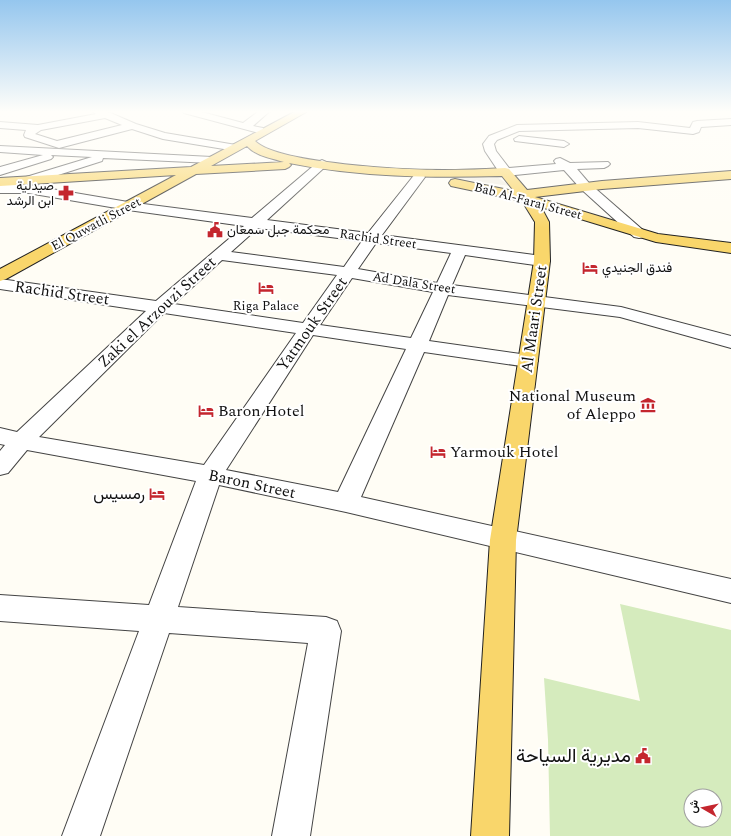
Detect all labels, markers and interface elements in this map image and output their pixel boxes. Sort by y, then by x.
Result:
place label: صيدلية ابن الرشد [7,176,54,211]
street label: Bab Al-Faraj Street [472,177,585,225]
pharmacy icon: صيدلية ابن الرشد [57,184,75,202]
street label: El Quwatli Street [47,192,145,256]
place label: محكمة جبل سمعان [227,220,329,240]
public building icon: محكمة جبل سمعان [206,221,224,239]
street label: Rachid Street [338,224,418,254]
street label: Zaki el Arzouzi Street [92,250,222,373]
place label: فندق الجنيدي [602,258,672,278]
hotel icon: فندق الجنيدي [581,259,599,277]
street label: Al Maari Street [515,263,554,375]
street label: Ad Dala Street [371,267,457,300]
street label: Yatmouk Street [271,272,354,376]
street label: Rachid Street [13,274,111,312]
hotel icon: Riga Palace [257,279,275,297]
place label: Riga Palace [233,296,299,316]
place label: National Museum of Aleppo [509,384,636,426]
museum icon: National Museum of Aleppo [639,396,657,414]
place label: Baron Hotel [218,399,304,423]
hotel icon: Baron Hotel [197,402,215,420]
place label: Yarmouk Hotel [450,440,559,464]
hotel icon: Yarmouk Hotel [429,443,447,461]
street label: Baron Street [206,463,298,505]
place label: رمسيس [93,482,145,506]
hotel icon: رمسيس [148,485,166,503]
place label: مديرية السياحة [516,742,631,771]
public building icon: مديرية السياحة [634,747,652,765]
north arrow [683,788,723,828]
text: ش [684,799,703,814]

